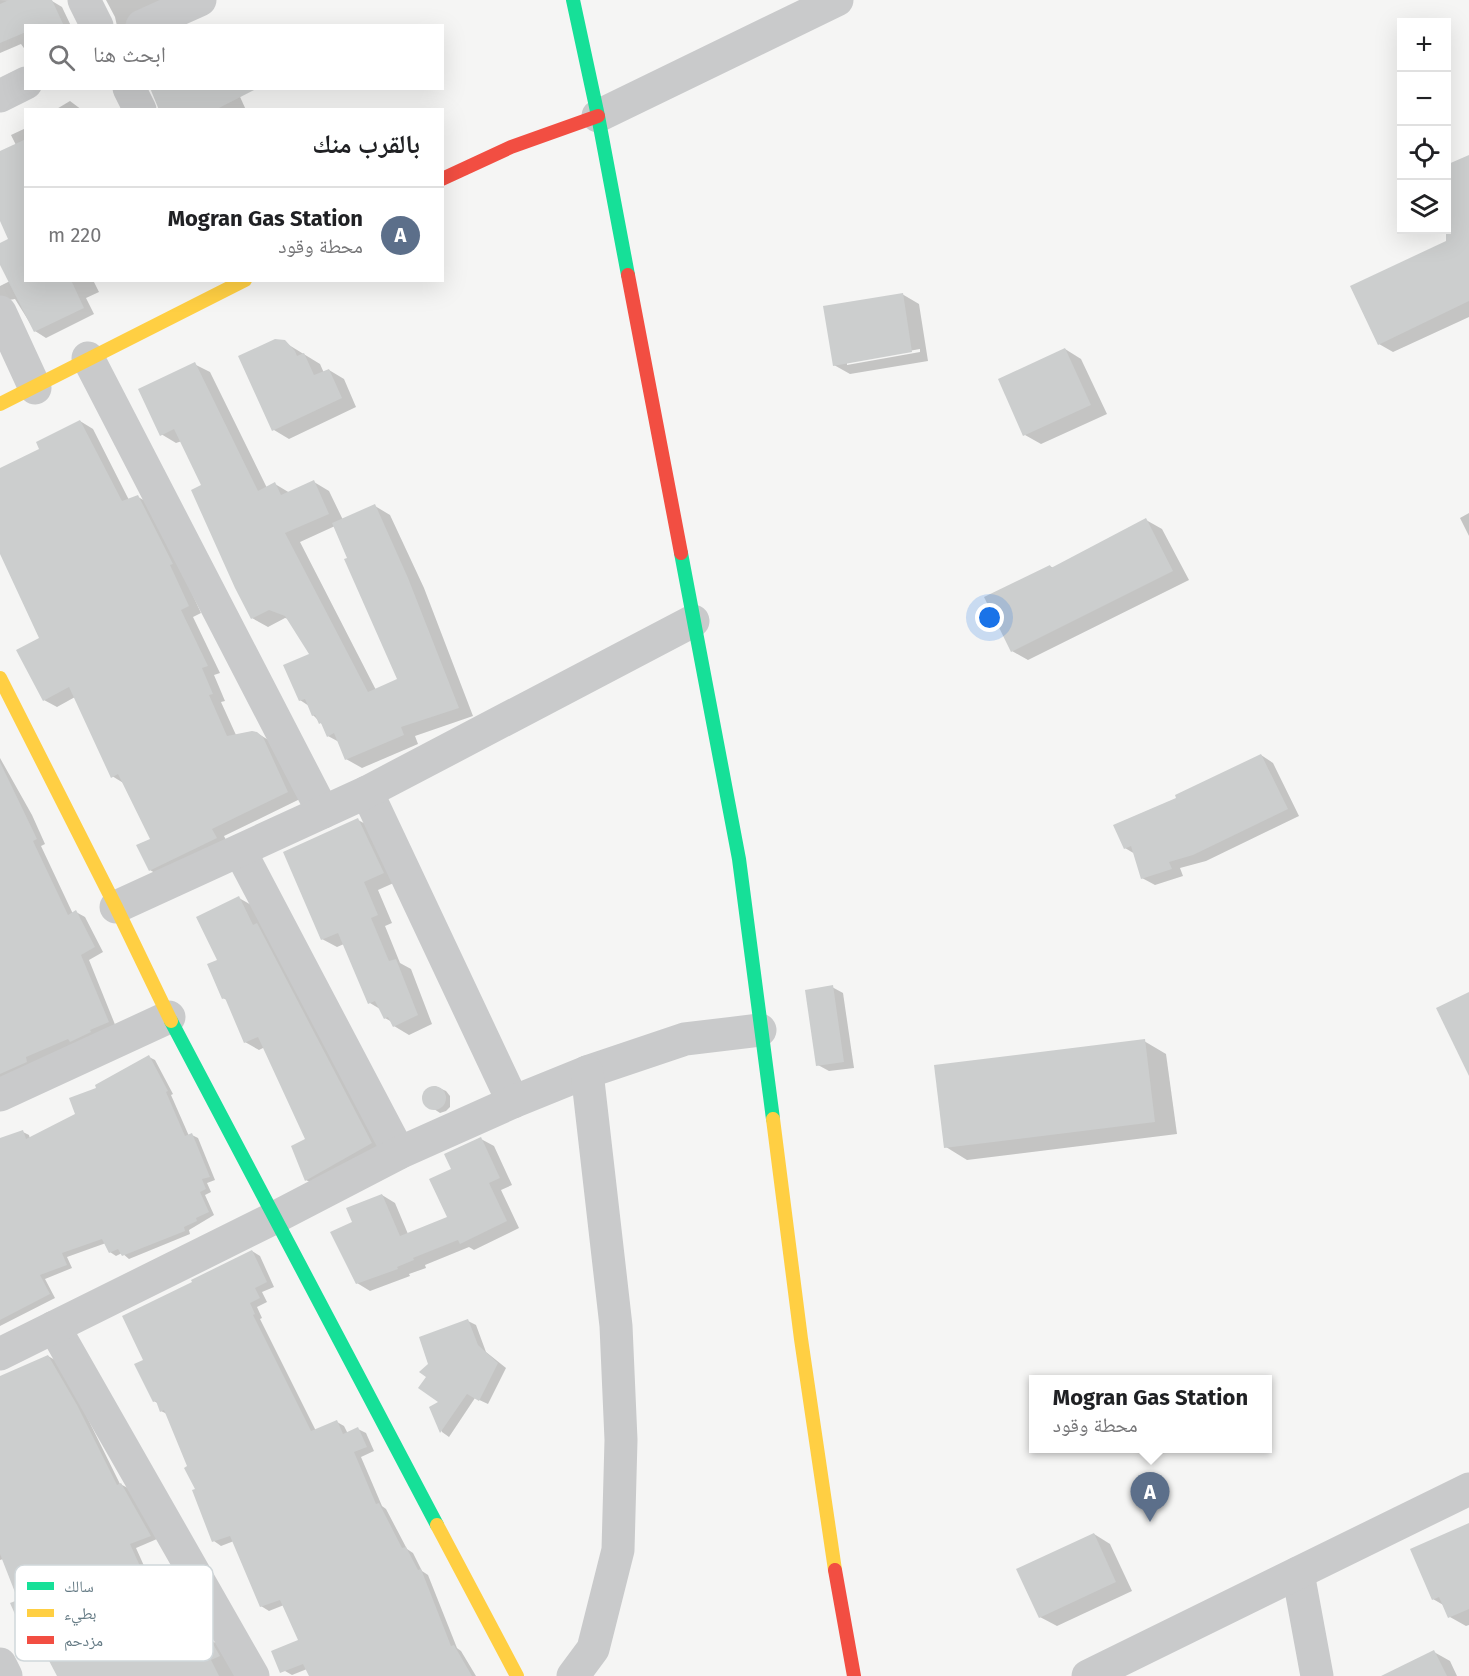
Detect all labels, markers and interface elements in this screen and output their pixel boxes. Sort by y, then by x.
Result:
map controls [1397,18,1451,234]
button: + [1397,18,1451,72]
search box [24,24,444,90]
icon: search [45,41,78,74]
text: ابحث هنا [93,41,166,68]
button: − [1397,72,1451,126]
button: locate [1397,126,1451,180]
text: بالقرب منك [312,129,420,160]
button: layers [1397,180,1451,234]
text: Mogran Gas Station [168,205,363,232]
text: 220 m [48,223,101,247]
text: A [395,223,406,247]
text: محطة وقود [278,234,363,258]
your location [975,603,1004,632]
popup [1029,1375,1272,1453]
text: Mogran Gas Station [1053,1384,1248,1411]
text: محطة وقود [1053,1413,1138,1437]
pin: A [1130,1472,1170,1522]
legend [15,1565,213,1661]
text: سالك [64,1577,94,1596]
text: بطيء [64,1604,96,1626]
text: مزدحم [64,1631,103,1651]

